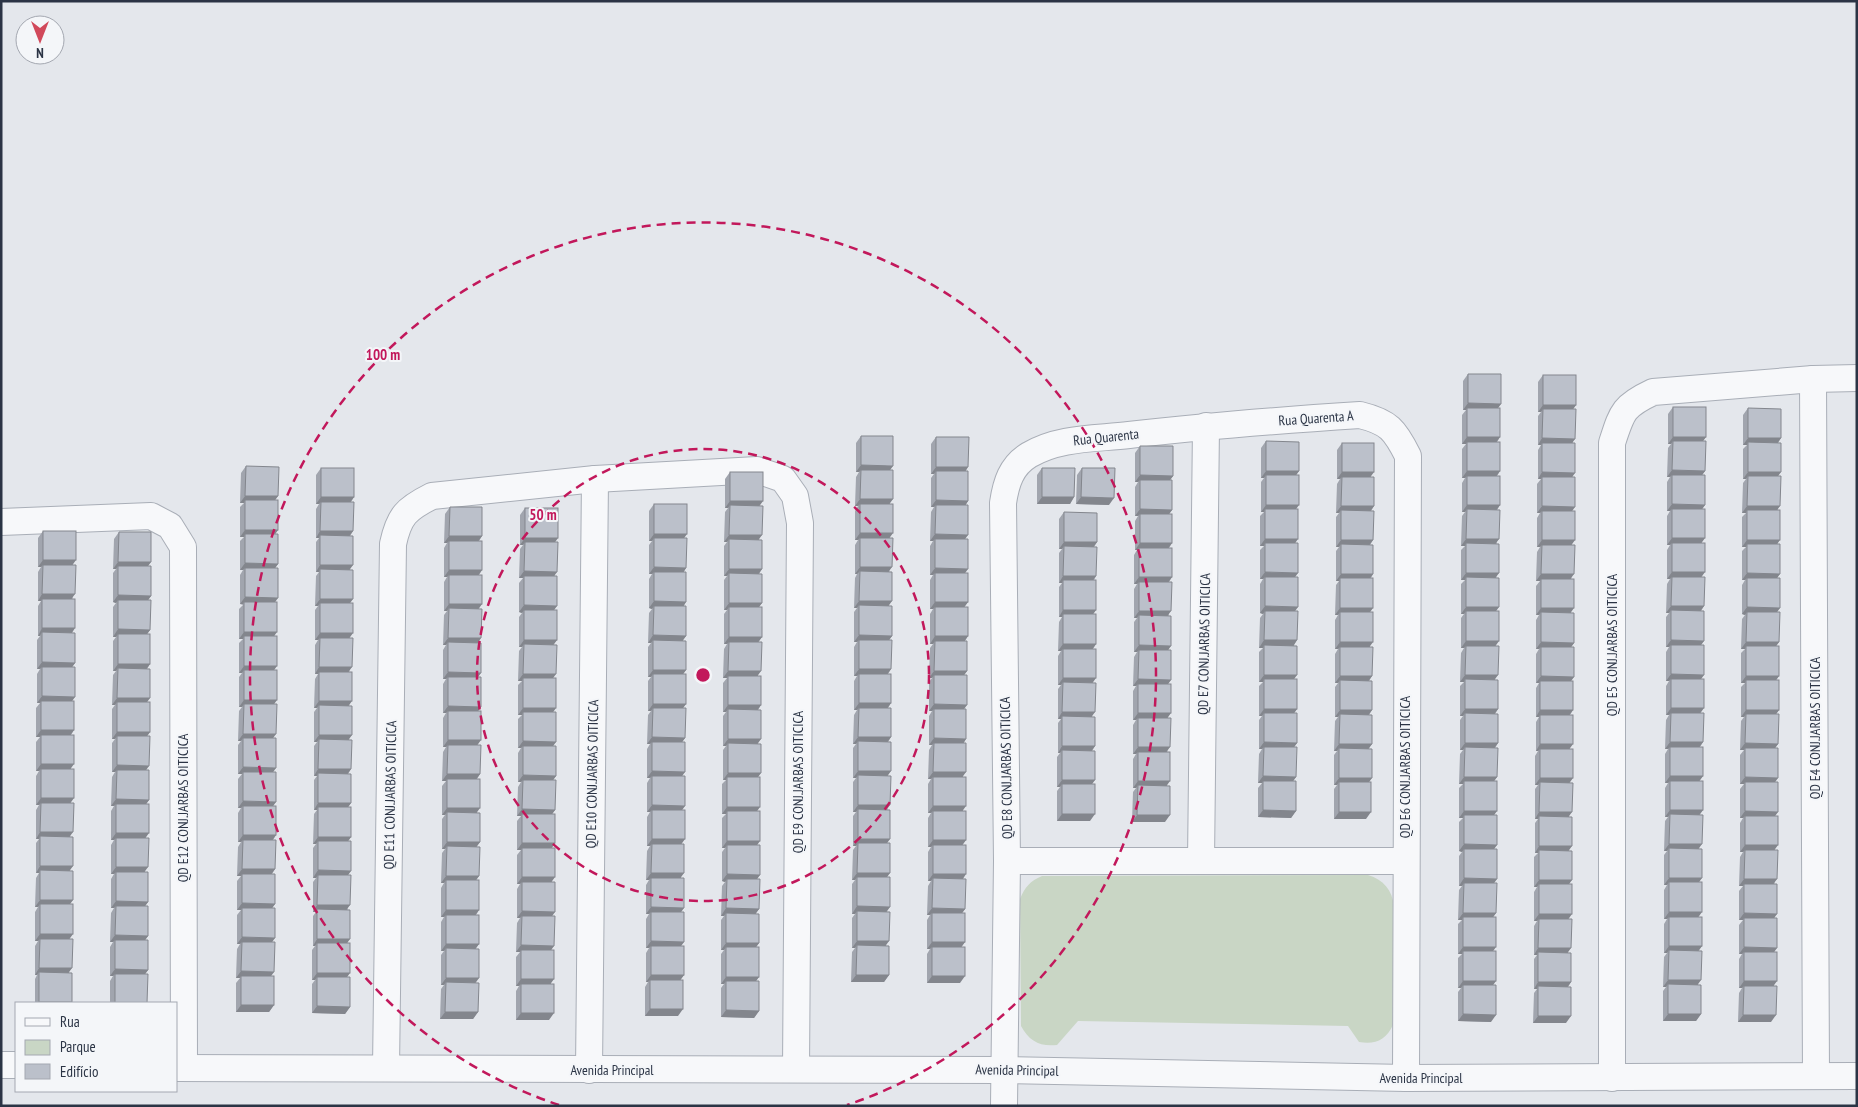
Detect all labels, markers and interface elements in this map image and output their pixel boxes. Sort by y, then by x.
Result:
north arrow [15,15,65,65]
text: N [36,44,44,62]
text: 100 m [366,345,400,364]
street label: Rua Quarenta A [1278,406,1354,430]
street label: Rua Quarenta [1072,425,1140,449]
text: 50 m [529,505,557,524]
street label: QD E7 CONJ.JARBAS OITICICA [1194,573,1214,715]
street label: QD E5 CONJ.JARBAS OITICICA [1603,573,1621,716]
street label: QD E4 CONJ.JARBAS OITICICA [1806,656,1824,799]
centre of rings [694,666,712,684]
street label: QD E6 CONJ.JARBAS OITICICA [1396,695,1414,838]
street label: QD E8 CONJ.JARBAS OITICICA [996,696,1016,839]
street label: QD E10 CONJ.JARBAS OITICICA [582,699,602,849]
street label: QD E9 CONJ.JARBAS OITICICA [789,710,807,853]
street label: QD E11 CONJ.JARBAS OITICICA [380,720,400,870]
street label: QD E12 CONJ.JARBAS OITICICA [174,733,192,882]
legend [15,1002,178,1092]
text: Rua [60,1012,80,1031]
text: Parque [60,1037,96,1056]
street label: Avenida Principal [975,1060,1059,1080]
street label: Avenida Principal [570,1061,654,1079]
text: Edifício [60,1062,98,1081]
street label: Avenida Principal [1379,1069,1463,1087]

